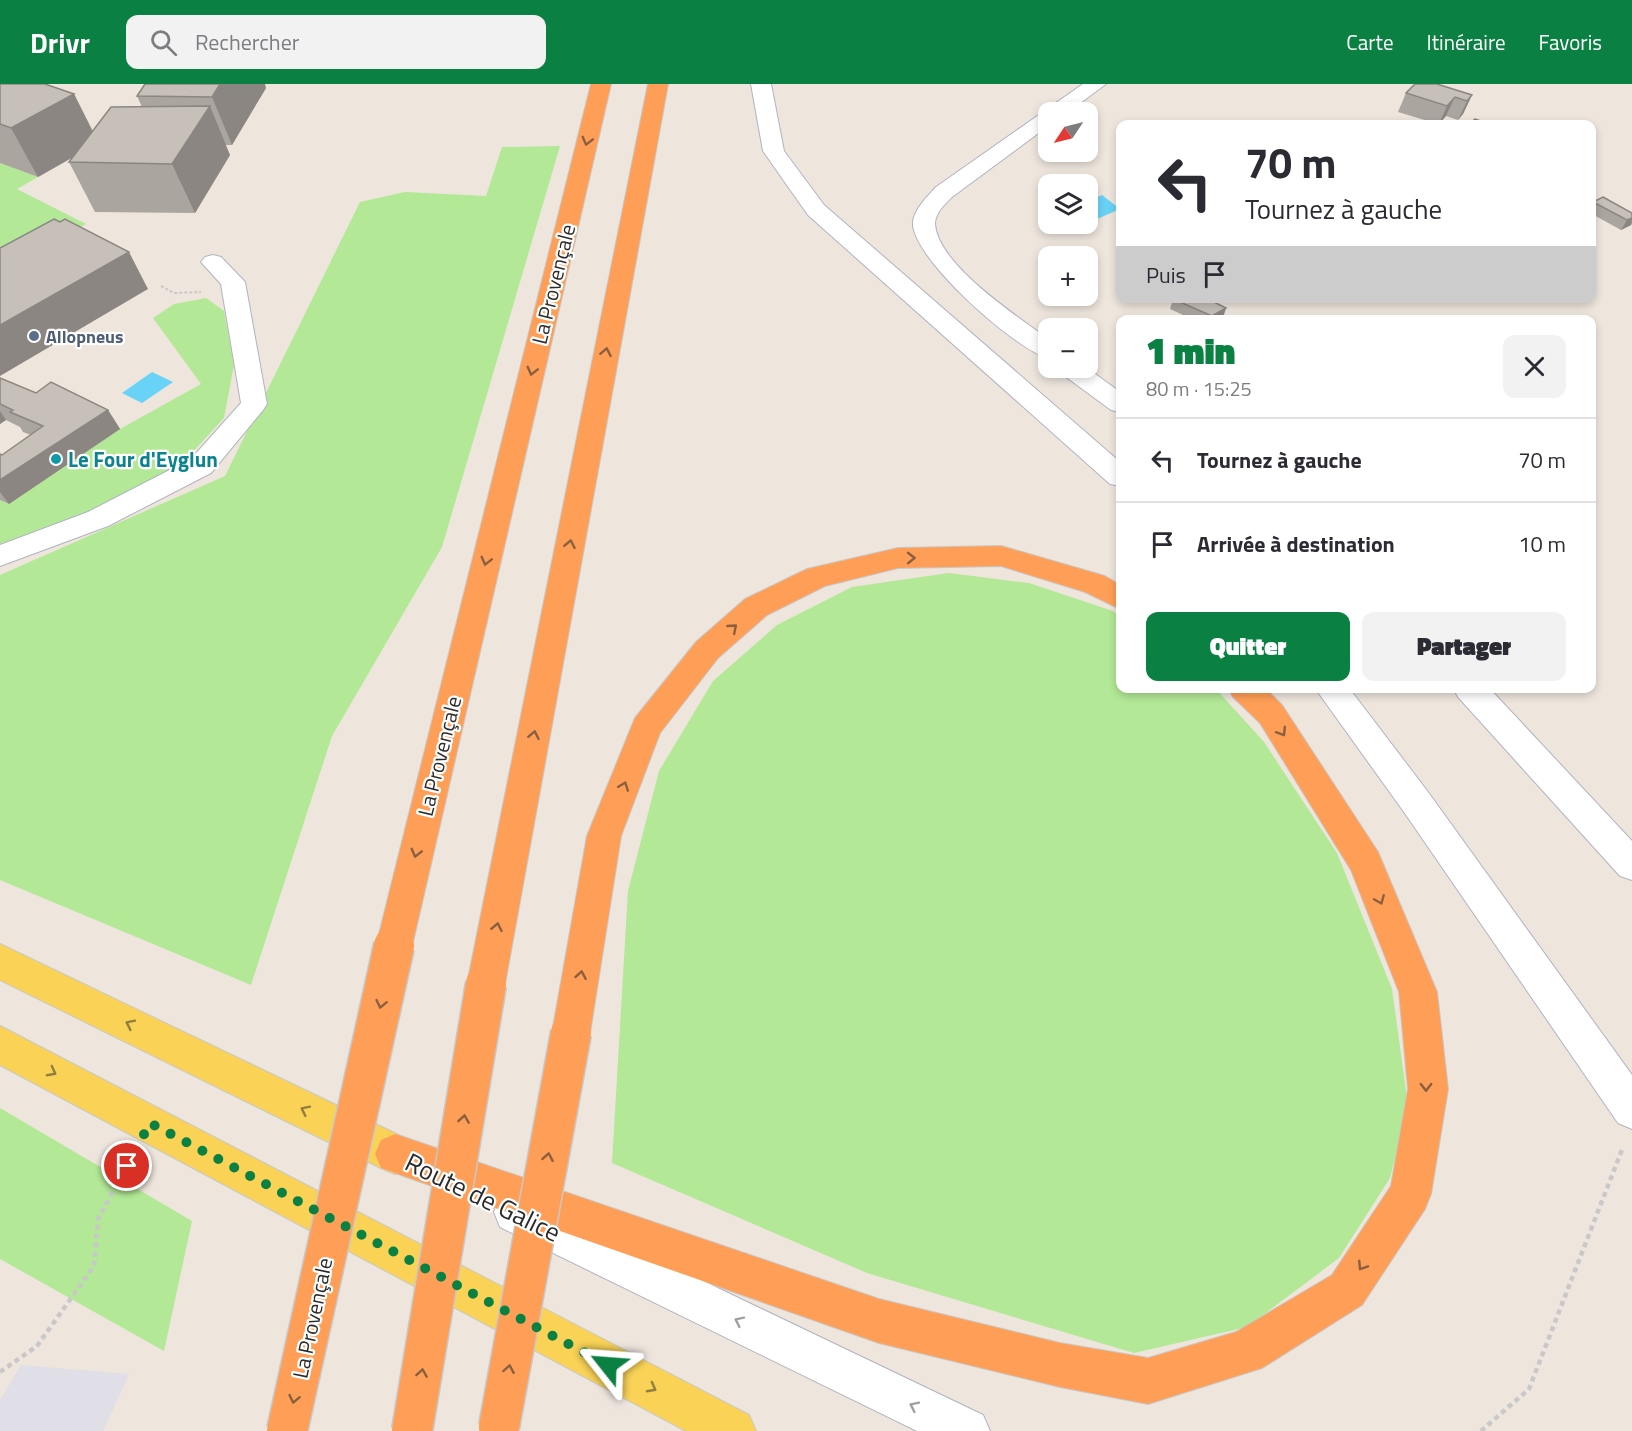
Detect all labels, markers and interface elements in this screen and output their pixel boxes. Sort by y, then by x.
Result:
search box [126,15,546,69]
text: Drivr [30,21,90,64]
text: Rechercher [195,25,299,59]
icon: search [147,26,180,59]
text: Carte [1346,26,1394,58]
text: Itinéraire [1427,26,1506,58]
text: Favoris [1539,26,1602,58]
north arrow [1038,102,1098,162]
map controls [1038,102,1098,378]
text: 70 m [1245,130,1337,194]
one-way arrow [582,136,595,146]
icon: left [1146,144,1224,222]
button: layers [1038,174,1098,234]
text: Tournez à gauche [1245,188,1442,229]
street label: La Provençale [523,221,583,347]
button: + [1038,246,1098,306]
text: Puis [1146,258,1186,292]
icon: arrive [1198,258,1231,291]
button: − [1038,318,1098,378]
place label: Allopneus [46,323,124,350]
text: 1 min [1146,323,1235,378]
marker: Allopneus [27,329,41,343]
button: close [1503,335,1566,398]
one-way arrow [600,347,612,357]
one-way arrow [526,366,539,376]
text: 80 m · 15:25 [1146,373,1252,404]
place label: Le Four d'Eyglun [68,443,218,475]
text: Tournez à gauche [1197,443,1362,477]
text: 70 m [1518,443,1566,477]
icon: left [1146,444,1179,477]
marker: Le Four d'Eyglun [49,452,63,466]
text: Arrivée à destination [1197,527,1395,561]
text: 10 m [1518,527,1566,561]
icon: arrive [1146,528,1179,561]
one-way arrow [563,539,576,549]
one-way arrow [906,552,915,564]
one-way arrow [481,556,494,566]
button: Quitter [1146,612,1350,681]
button: Partager [1362,612,1566,681]
one-way arrow [726,624,737,635]
street label: La Provençale [409,693,469,819]
one-way arrow [1275,726,1287,736]
one-way arrow [527,731,540,741]
one-way arrow [616,781,629,791]
one-way arrow [411,847,424,857]
one-way arrow [1373,894,1386,904]
one-way arrow [490,922,503,932]
one-way arrow [574,970,586,980]
one-way arrow [375,998,388,1008]
one-way arrow [125,1020,136,1032]
one-way arrow [46,1064,57,1076]
one-way arrow [1420,1082,1432,1091]
one-way arrow [300,1106,311,1117]
one-way arrow [457,1114,470,1124]
pin [101,1140,152,1191]
street label: Route de Galice [399,1142,567,1252]
icon: arrive [110,1149,143,1182]
one-way arrow [541,1152,554,1162]
street label: La Provençale [284,1255,340,1381]
one-way arrow [1358,1260,1370,1270]
one-way arrow [734,1316,745,1328]
position arrow [576,1333,640,1397]
one-way arrow [502,1364,515,1374]
one-way arrow [415,1369,428,1379]
one-way arrow [645,1381,656,1392]
one-way arrow [289,1394,302,1404]
one-way arrow [909,1401,920,1413]

